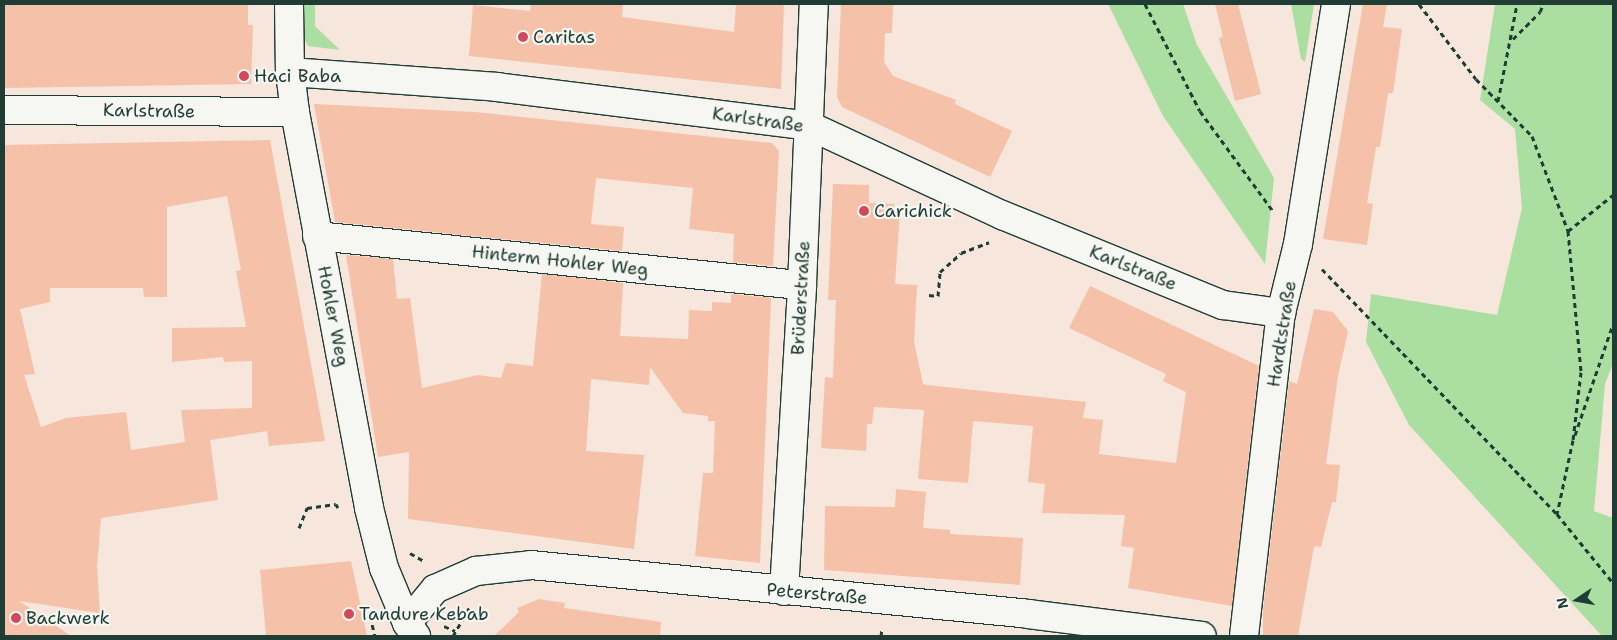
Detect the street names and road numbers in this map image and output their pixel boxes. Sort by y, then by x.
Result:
street label: Karlstraße [103,99,195,123]
street label: Karlstraße [711,103,805,137]
street label: Brüderstraße [787,240,815,356]
street label: Hinterm Hohler Weg [471,241,649,281]
street label: Karlstraße [1086,241,1180,295]
street label: Hohler Weg [313,264,353,368]
street label: Hardtstraße [1263,279,1301,389]
street label: Peterstraße [766,579,868,609]

